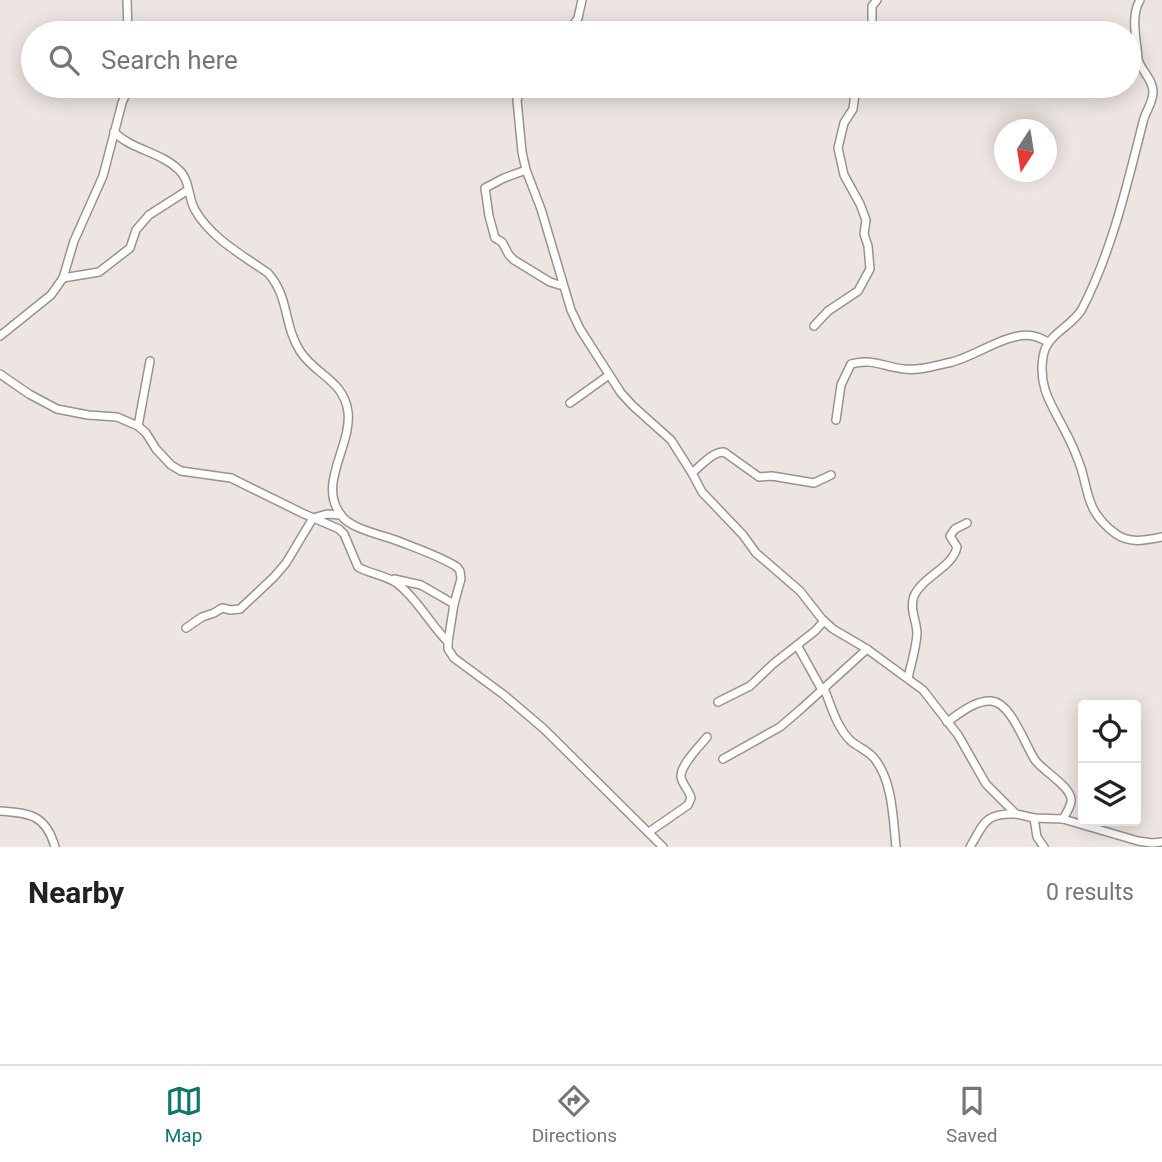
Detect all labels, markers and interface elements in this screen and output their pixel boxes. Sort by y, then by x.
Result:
search box [21,21,1141,98]
icon: search [45,41,83,79]
text: Search here [101,45,238,75]
north arrow [994,119,1057,182]
map controls [1078,700,1141,826]
button: locate [1078,700,1141,763]
button: layers [1078,763,1141,826]
text: Nearby [28,875,124,910]
text: 0 results [1046,879,1134,906]
tab: Map [165,1082,203,1147]
tab: Directions [532,1082,617,1147]
tab: Saved [946,1082,997,1147]

